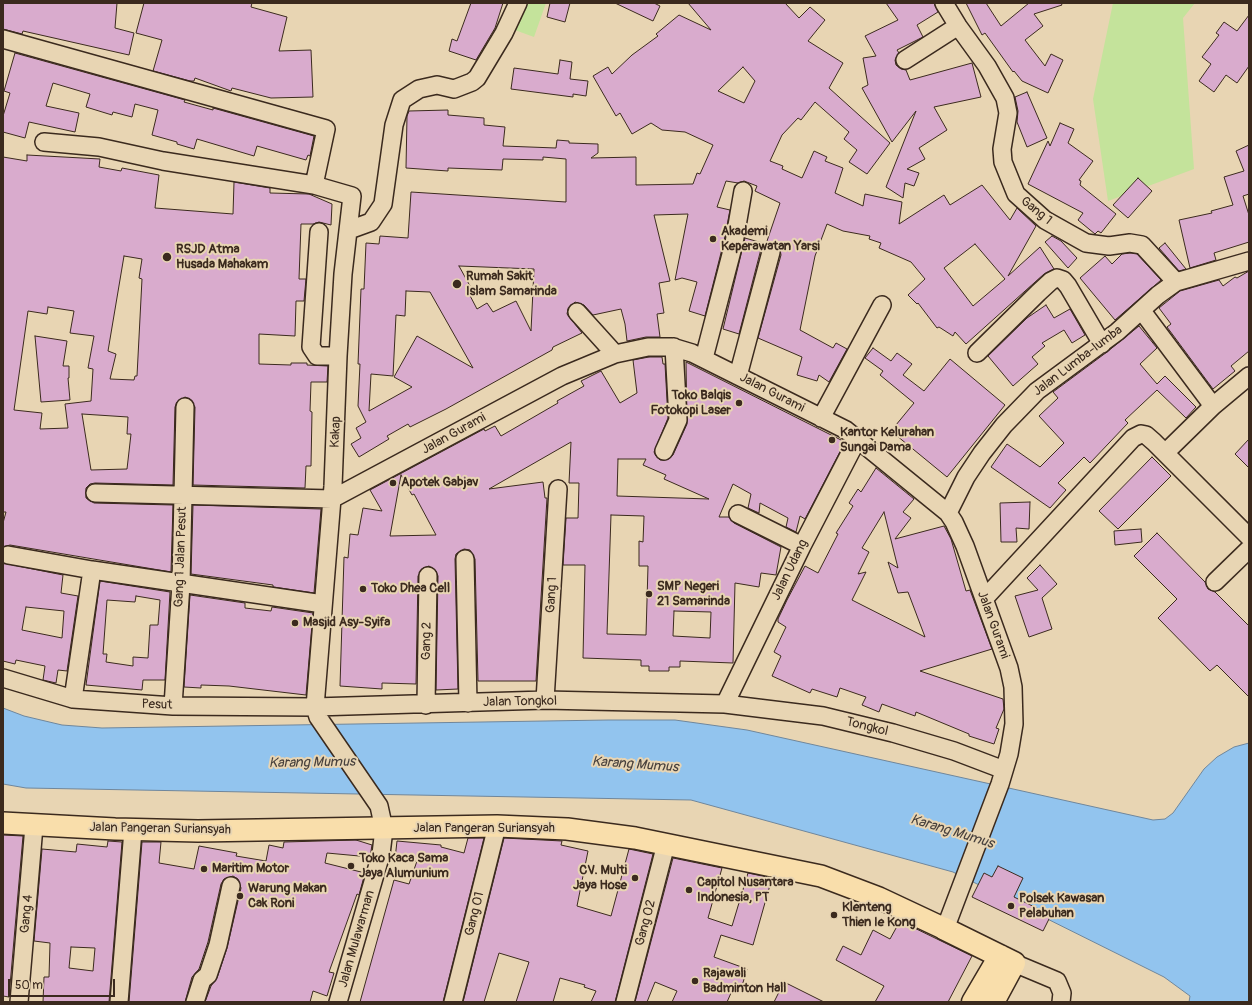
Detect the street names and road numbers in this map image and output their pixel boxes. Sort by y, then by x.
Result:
street label: Gang 1 [1017,194,1055,228]
street label: Jalan Lumba-lumba [1030,322,1126,400]
street label: Jalan Gurami [737,370,807,416]
street label: Jalan Gurami [419,410,489,458]
street label: Kakap [327,416,345,448]
street label: Gang 1 Jalan Pesut [171,506,191,608]
street label: Jalan Udang [769,537,811,603]
street label: Gang 1 [543,577,561,613]
street label: Jalan Gurami [974,589,1012,661]
street label: Gang 2 [419,622,435,660]
street label: Jalan Tongkol [483,694,557,710]
street label: Pesut [141,697,173,713]
street label: Tongkol [844,714,890,740]
street label: Jalan Pangeran Suriansyah [89,820,231,838]
street label: Jalan Pangeran Suriansyah [413,821,555,837]
street label: Jalan Mulawarman [336,889,378,989]
street label: Gang 01 [462,890,488,938]
street label: Gang 4 [18,894,36,934]
street label: Gang 02 [632,898,660,948]

